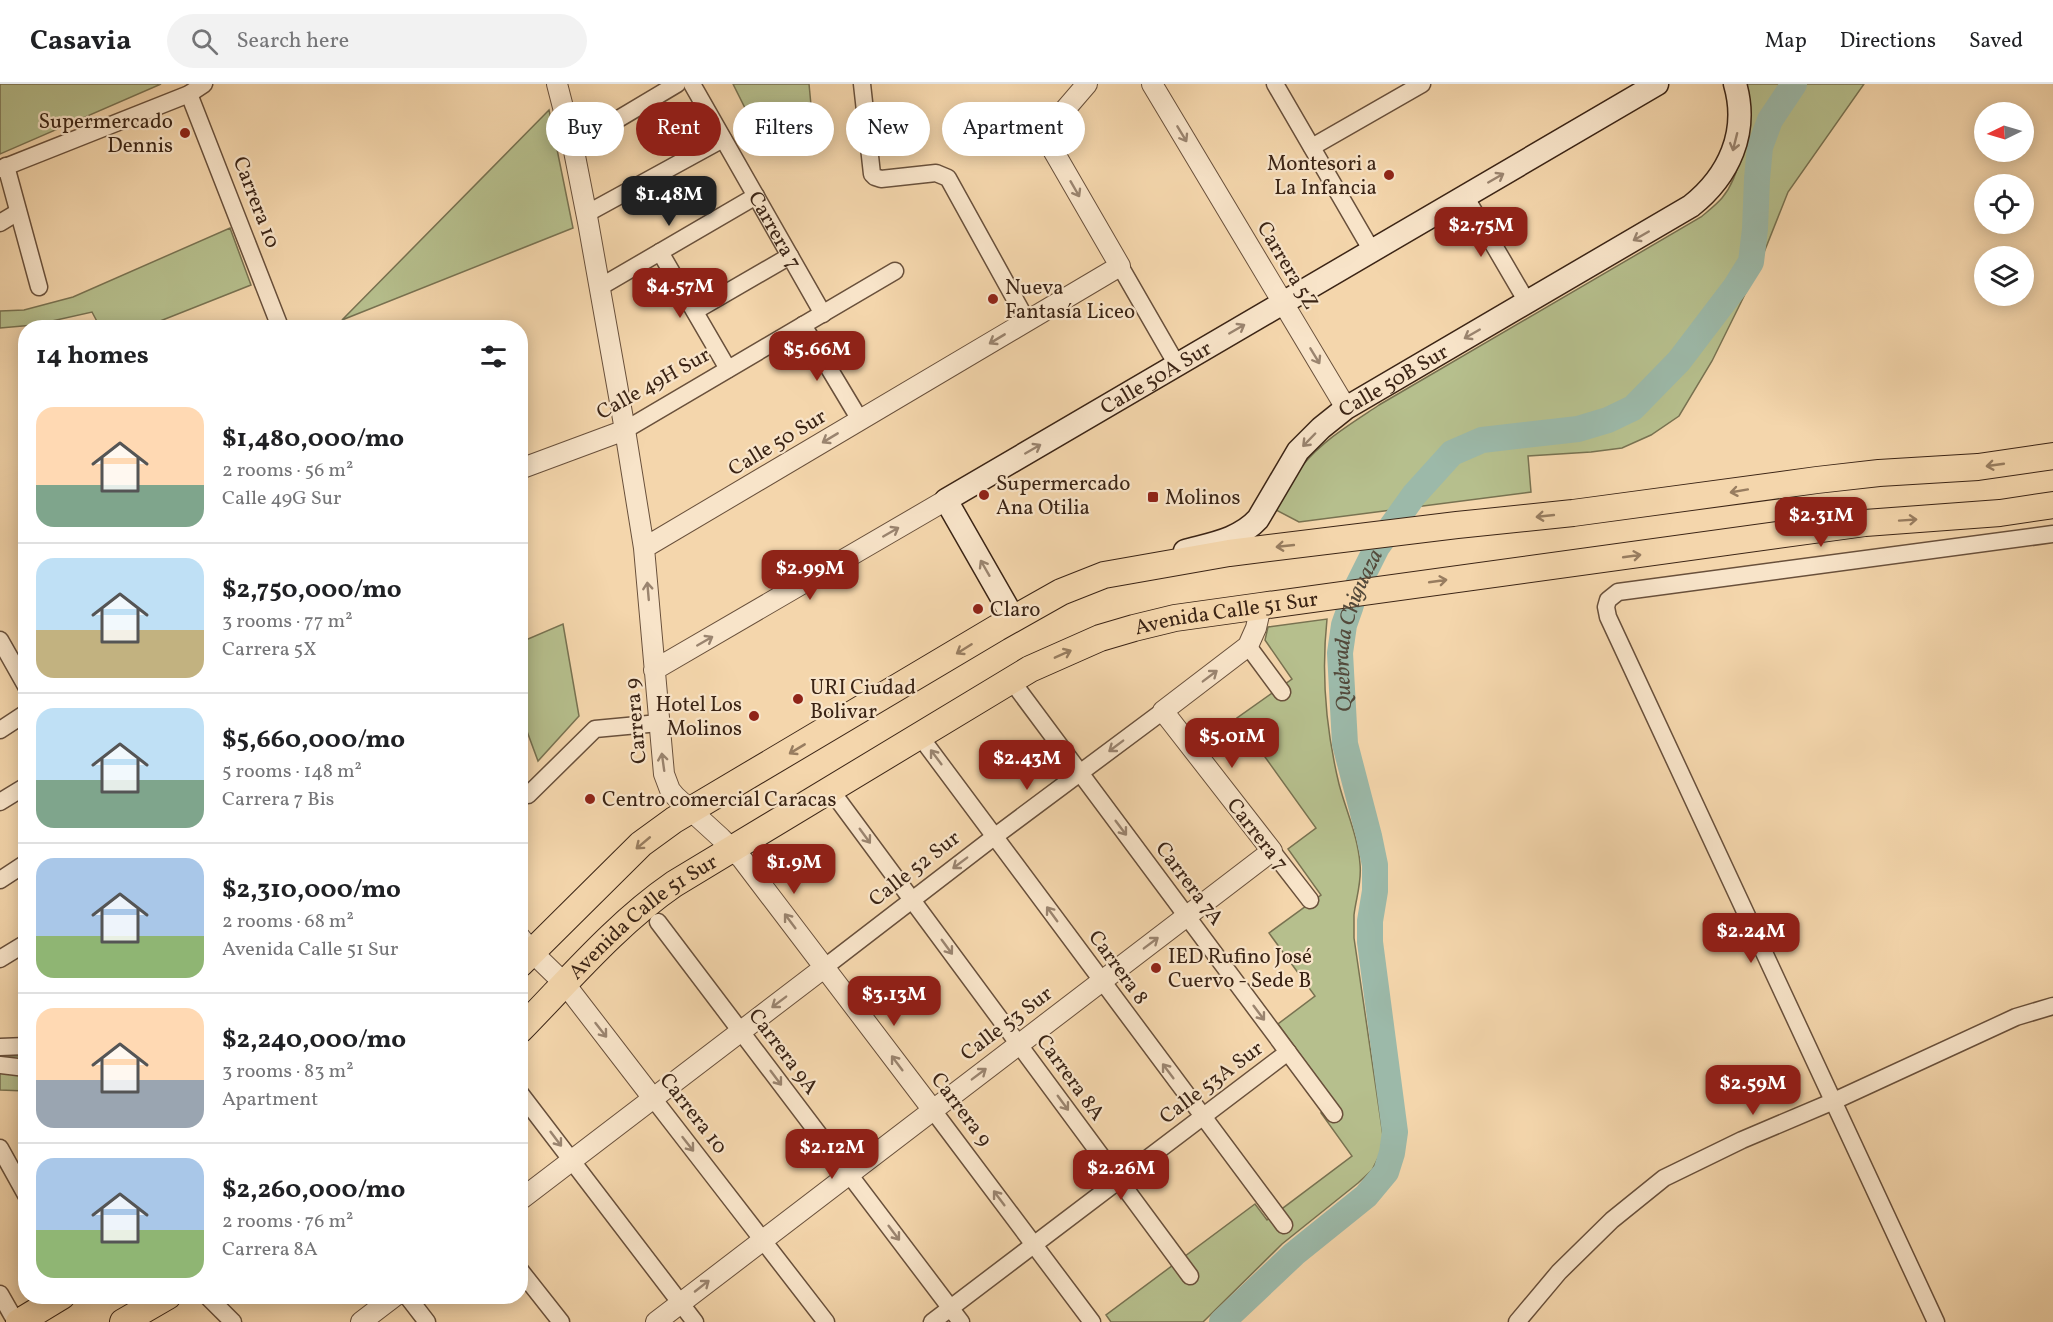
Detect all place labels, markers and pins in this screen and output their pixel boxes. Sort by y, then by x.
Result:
place label: Supermercado Dennis [39,108,173,161]
marker: Supermercado Dennis [178,126,192,140]
place label: Montesori a La Infancia [1267,150,1377,203]
marker: Montesori a La Infancia [1382,168,1396,182]
pin: $1.48M [620,176,718,227]
pin: $2.75M [1432,207,1530,258]
pin: $4.57M [631,268,729,319]
place label: Nueva Fantasía Liceo [1005,274,1135,327]
marker: Nueva Fantasía Liceo [986,292,1000,306]
pin: $5.66M [768,331,866,382]
place label: Supermercado Ana Otilia [996,470,1130,523]
place label: Molinos [1165,484,1240,513]
marker: Supermercado Ana Otilia [977,488,991,502]
marker: Molinos [1146,490,1160,504]
pin: $2.31M [1772,497,1870,548]
pin: $2.99M [761,550,859,601]
place label: Claro [990,596,1040,625]
marker: Claro [971,602,985,616]
place label: URI Ciudad Bolivar [810,674,916,727]
place label: Hotel Los Molinos [656,691,742,744]
marker: URI Ciudad Bolivar [791,692,805,706]
marker: Hotel Los Molinos [747,709,761,723]
pin: $5.01M [1183,718,1281,769]
pin: $2.43M [978,740,1076,791]
place label: Centro comercial Caracas [602,786,837,815]
marker: Centro comercial Caracas [583,792,597,806]
pin: $1.9M [752,844,836,895]
pin: $2.24M [1702,913,1800,964]
place label: IED Rufino José Cuervo - Sede B [1168,943,1312,996]
marker: IED Rufino José Cuervo - Sede B [1149,961,1163,975]
pin: $3.13M [845,976,943,1027]
pin: $2.59M [1704,1065,1802,1116]
pin: $2.12M [783,1129,881,1180]
pin: $2.26M [1072,1150,1170,1201]

